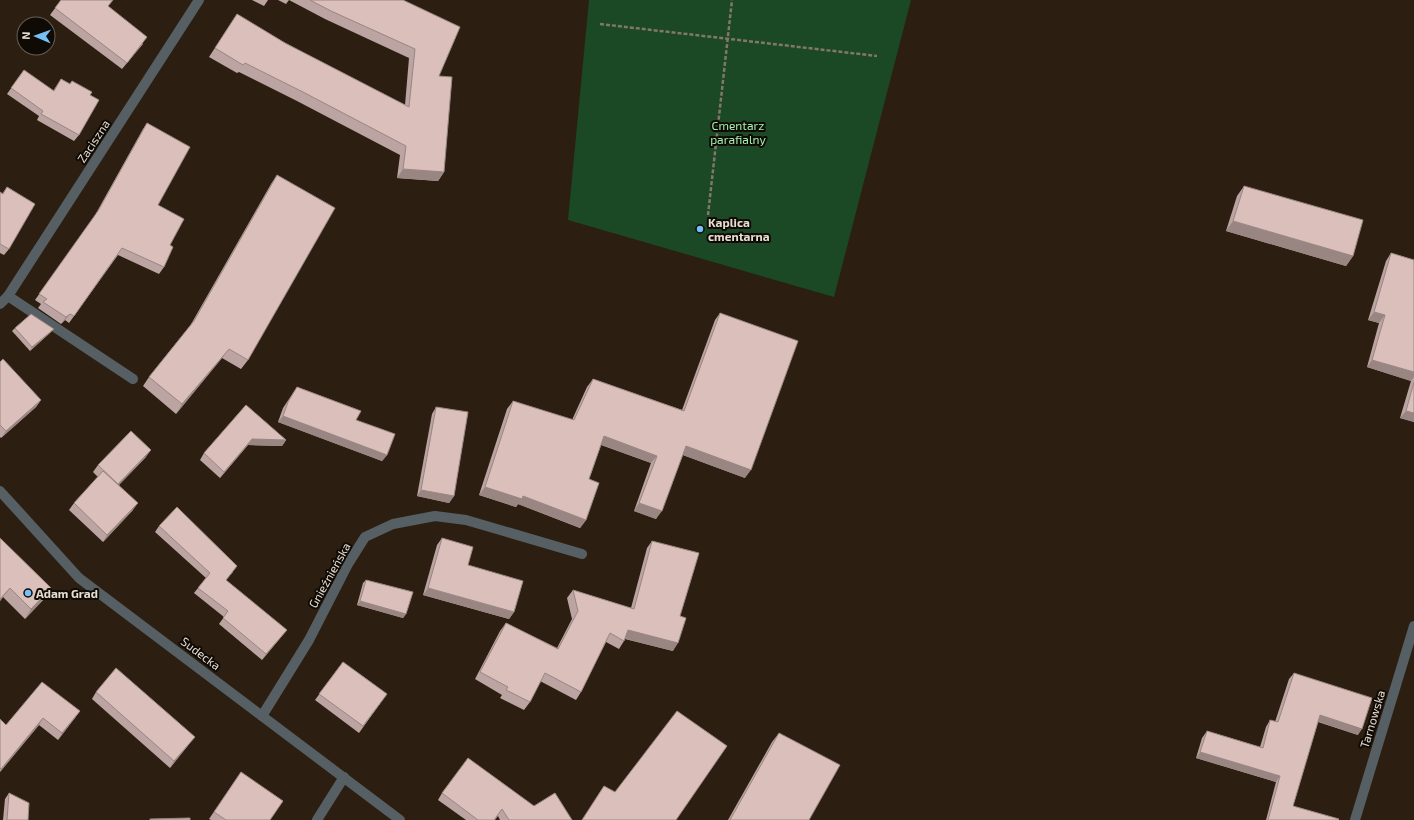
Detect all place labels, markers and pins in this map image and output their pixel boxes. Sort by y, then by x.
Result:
place label: Kaplica cmentarna [708,215,770,243]
marker: Kaplica cmentarna [695,224,705,234]
place label: Adam Grad [36,586,98,600]
marker: Adam Grad [23,588,33,598]

